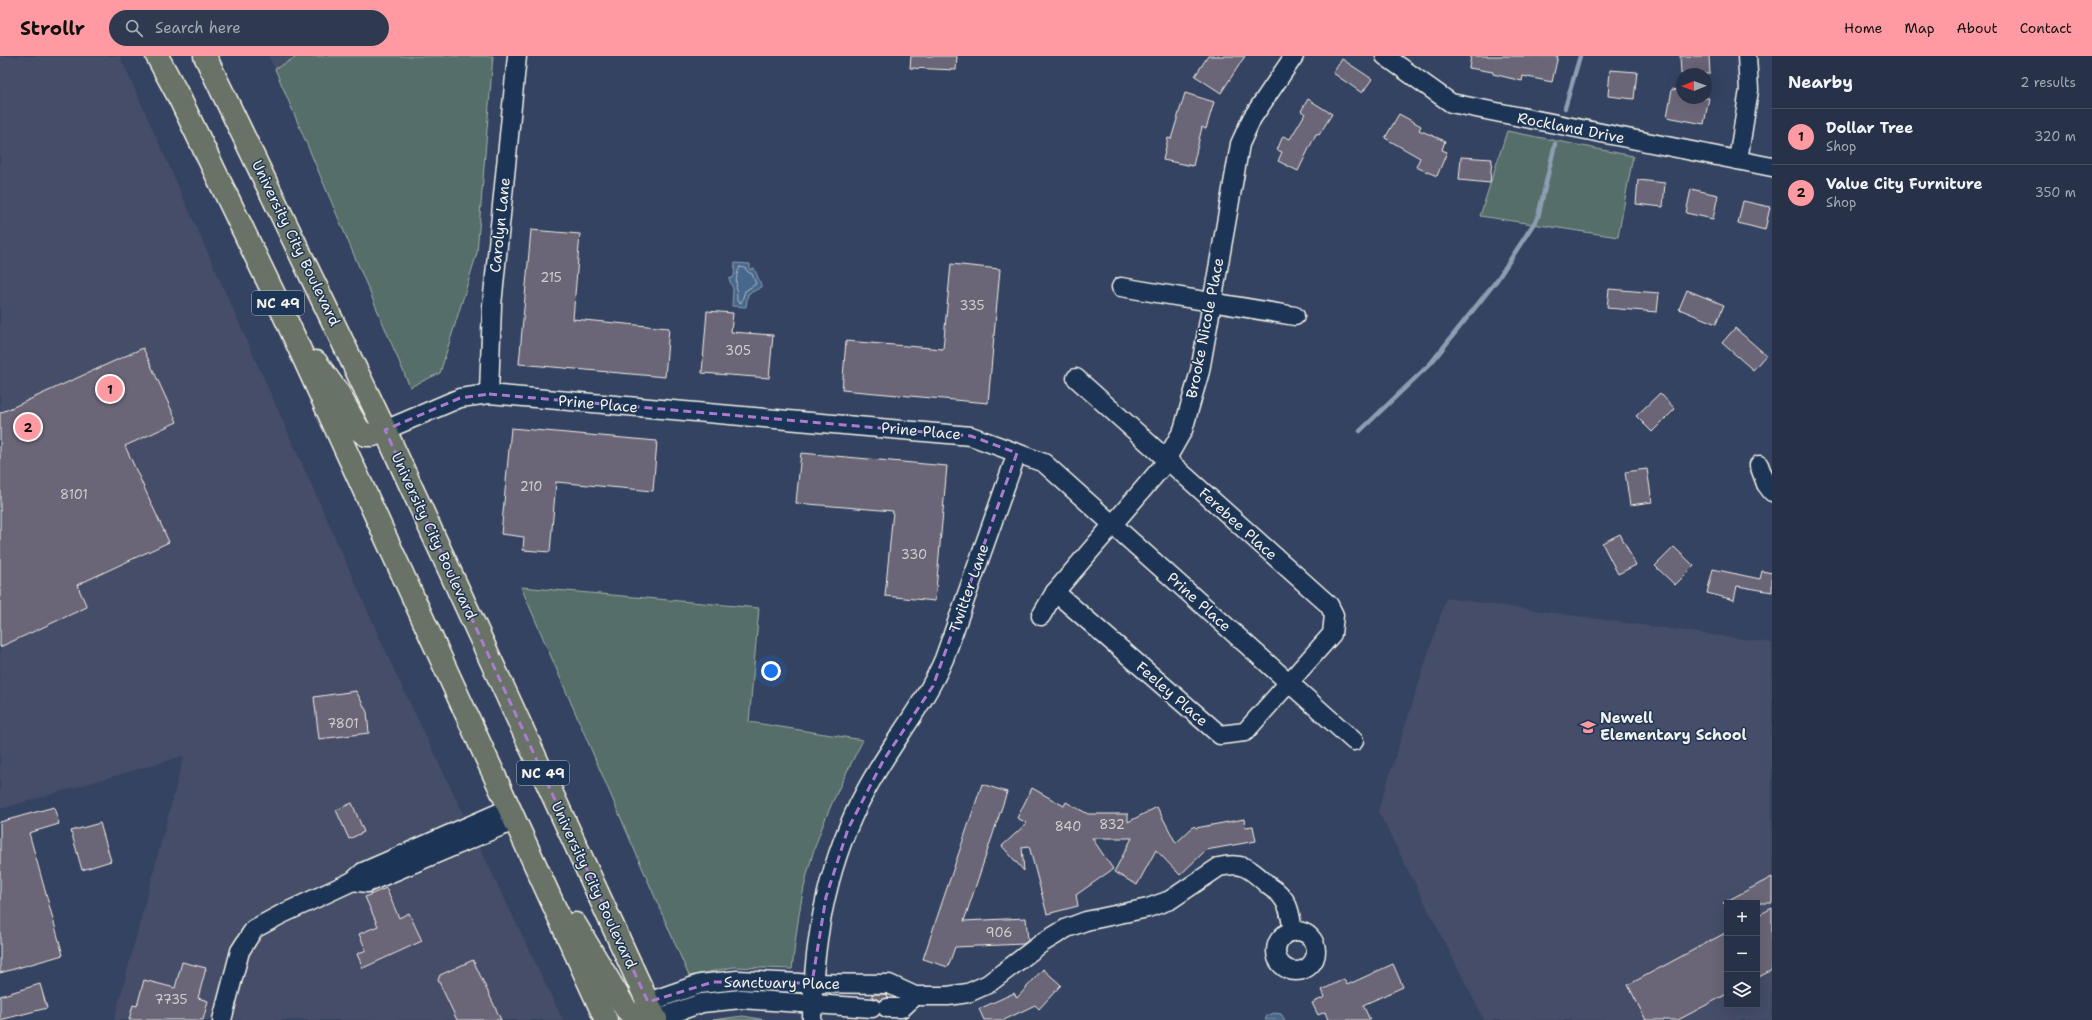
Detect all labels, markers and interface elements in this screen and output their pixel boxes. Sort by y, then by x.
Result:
search box [109,10,389,46]
text: Strollr [20,16,85,41]
icon: search [123,17,145,39]
text: Search here [155,18,241,38]
text: Home [1844,19,1883,37]
text: Map [1905,19,1935,37]
text: About [1957,19,1998,37]
text: Contact [2020,19,2072,37]
north arrow [1676,68,1712,104]
text: Nearby [1788,71,1853,93]
text: 2 results [2020,74,2076,91]
street label: Rockland Drive [1516,108,1626,148]
text: Dollar Tree [1826,118,1913,138]
text: 1 [1798,128,1804,145]
text: 320 m [2034,128,2076,145]
text: Shop [1826,138,1856,155]
street label: University City Boulevard [247,157,345,330]
text: Value City Furniture [1826,174,1982,194]
street label: Carolyn Lane [485,176,515,274]
text: 2 [1796,184,1806,201]
text: 350 m [2035,184,2076,201]
text: Shop [1826,194,1856,211]
street label: Brooke Nicole Place [1182,256,1228,400]
house number: 215 [540,269,562,286]
road number: NC 49 [252,291,304,315]
house number: 335 [960,297,985,314]
house number: 305 [725,342,751,359]
pin: 1 [97,374,123,404]
street label: Prine Place [557,391,639,417]
pin: 2 [15,412,41,442]
street label: Prine Place [880,418,962,444]
street label: University City Boulevard [386,449,482,623]
house number: 210 [520,478,542,495]
street label: Ferebee Place [1194,483,1282,565]
house number: 8101 [60,486,88,503]
street label: Twitter Lane [944,541,994,635]
house number: 330 [901,546,927,563]
street label: Prine Place [1163,568,1235,636]
street label: Feeley Place [1132,657,1212,731]
your location [761,661,781,681]
place label: Newell Elementary School [1600,708,1747,745]
house number: 7801 [327,715,359,732]
school or university icon: Newell Elementary School [1579,718,1597,736]
road number: NC 49 [517,761,569,785]
street label: University City Boulevard [546,798,642,972]
house number: 832 [1099,816,1125,833]
house number: 840 [1055,818,1081,835]
map controls [1724,900,1760,1008]
button: + [1724,900,1760,936]
house number: 906 [986,924,1012,941]
button: − [1724,936,1760,972]
street label: Sanctuary Place [724,972,840,994]
button: layers [1724,972,1760,1008]
house number: 7735 [154,991,188,1008]

